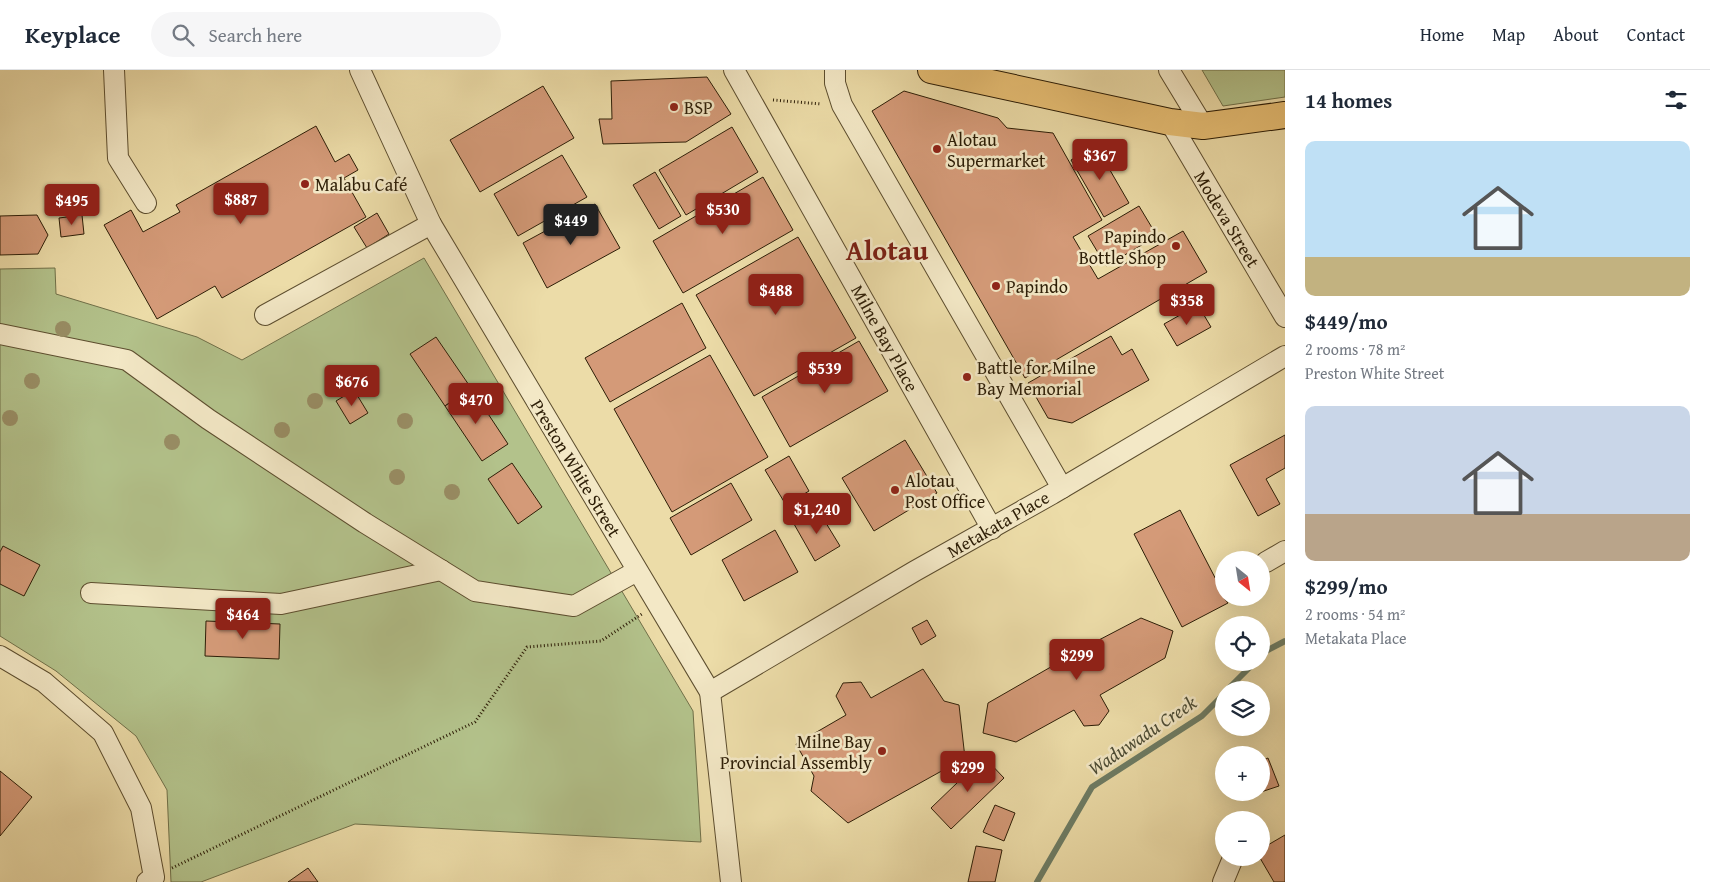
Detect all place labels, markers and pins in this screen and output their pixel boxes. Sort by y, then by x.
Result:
place label: BSP [684,94,713,121]
marker: BSP [668,101,680,113]
place label: Alotau Supermarket [947,126,1046,174]
pin: $367 [1070,138,1130,181]
marker: Alotau Supermarket [931,143,943,155]
place label: Malabu Café [315,171,407,198]
marker: Malabu Café [299,178,311,190]
pin: $887 [211,182,271,225]
pin: $495 [42,184,102,226]
pin: $530 [693,192,753,235]
pin: $449 [541,204,601,246]
place label: Papindo Bottle Shop [1079,223,1166,271]
marker: Papindo Bottle Shop [1170,240,1182,252]
place label: Papindo [1006,273,1068,300]
pin: $488 [746,274,806,316]
marker: Papindo [990,280,1002,292]
pin: $358 [1157,284,1217,326]
pin: $539 [795,352,855,394]
place label: Battle for Milne Bay Memorial [977,354,1096,402]
pin: $676 [322,364,382,407]
marker: Battle for Milne Bay Memorial [961,371,973,383]
pin: $470 [446,382,506,425]
place label: Alotau Post Office [905,467,985,515]
marker: Alotau Post Office [889,484,901,496]
pin: $1,240 [776,492,858,535]
pin: $464 [213,598,273,640]
pin: $299 [1047,638,1107,681]
place label: Milne Bay Provincial Assembly [720,728,872,776]
marker: Milne Bay Provincial Assembly [876,745,888,757]
pin: $299 [938,750,998,793]

